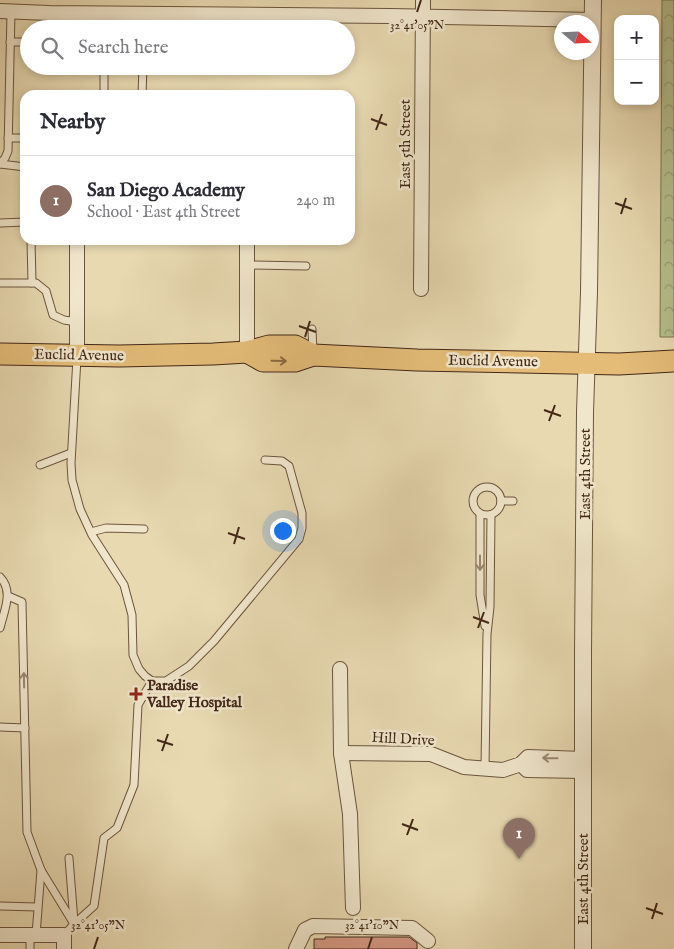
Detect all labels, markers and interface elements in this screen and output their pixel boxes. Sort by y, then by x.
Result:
north arrow [554,15,599,60]
map controls [614,15,659,105]
button: + [614,15,659,60]
text: 32°41'05"N [390,18,445,33]
search box [20,20,355,75]
icon: search [38,34,66,62]
text: Search here [78,36,169,60]
button: − [614,60,659,105]
street label: East 5th Street [396,99,415,189]
text: Nearby [40,109,105,136]
text: San Diego Academy [87,179,245,203]
text: 1 [53,191,59,211]
text: 240 m [296,191,335,211]
text: School · East 4th Street [87,203,240,223]
street label: Euclid Avenue [34,345,124,365]
street label: Euclid Avenue [448,351,538,371]
one-way arrow [271,356,287,366]
street label: East 4th Street [576,428,595,520]
your location [270,518,296,544]
one-way arrow [475,554,485,571]
one-way arrow [19,672,29,688]
place label: Paradise Valley Hospital [146,676,243,712]
marker: Paradise Valley Hospital [129,687,143,701]
street label: Hill Drive [371,728,435,750]
one-way arrow [543,753,559,762]
pin: 1 [503,818,535,859]
street label: East 4th Street [574,833,593,925]
text: 32°41'05"N [71,918,126,933]
text: 32°41'10"N [345,918,400,933]

